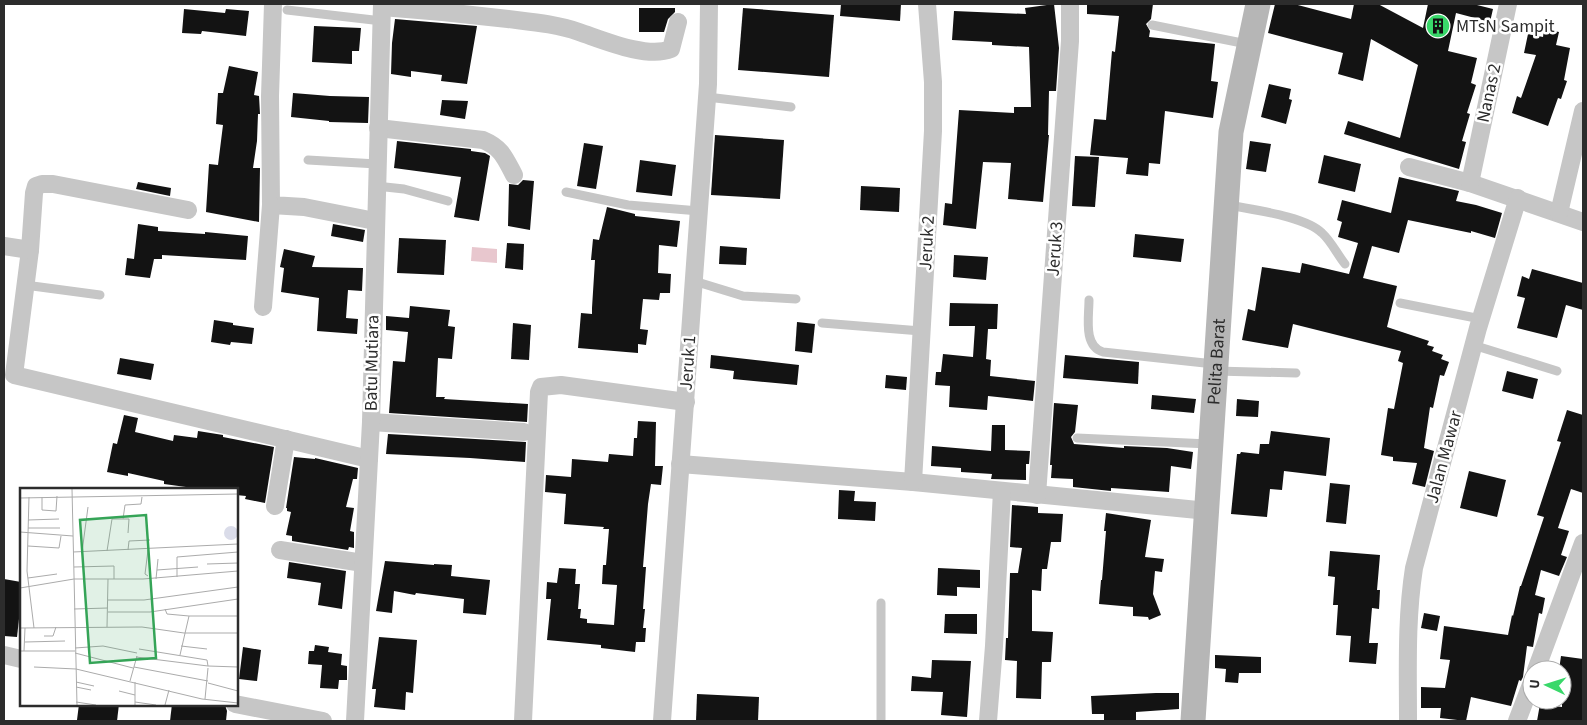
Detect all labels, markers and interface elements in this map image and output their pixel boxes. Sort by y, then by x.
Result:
building icon: MTsN Sampit [1425,13,1451,39]
place label: MTsN Sampit [1456,14,1555,39]
street label: Nanas 2 [1471,61,1507,125]
street label: Jeruk 2 [913,215,941,271]
street label: Jeruk 3 [1041,221,1069,277]
street label: Batu Mutiara [359,315,385,411]
street label: Pelita Barat [1201,318,1231,406]
street label: Jeruk 1 [674,335,702,391]
street label: Jalan Mawar [1420,407,1469,506]
inset map [20,488,238,705]
north arrow [1522,660,1572,710]
text: U [1525,679,1545,690]

